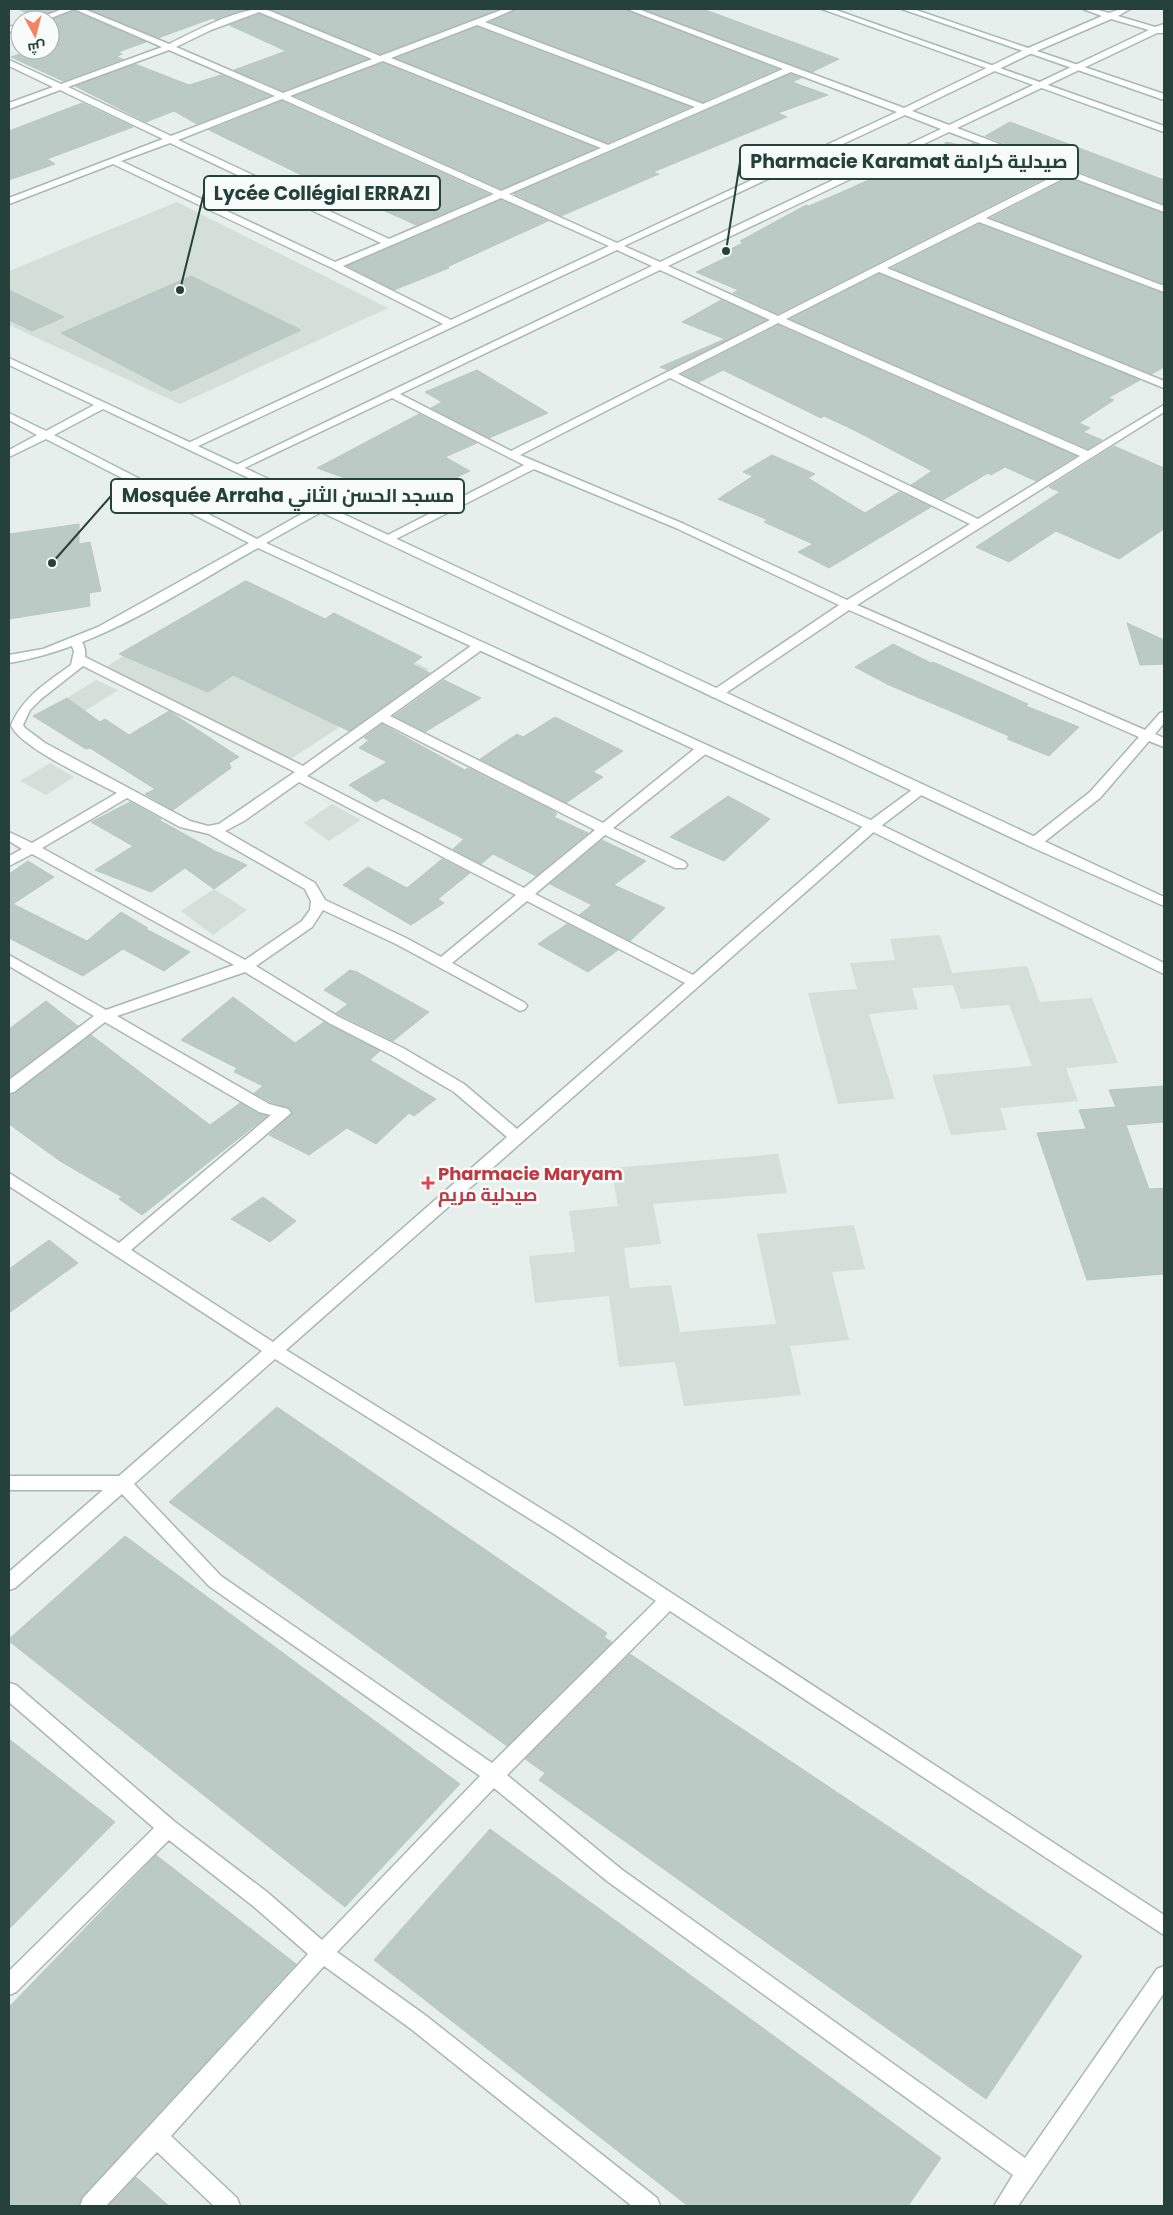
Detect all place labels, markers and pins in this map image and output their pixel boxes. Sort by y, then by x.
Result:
callout: Pharmacie Karamat صيدلية كرامة [740,145,1078,179]
callout: Lycée Collégial ERRAZI [204,176,440,210]
callout: Mosquée Arraha مسجد الحسن الثاني [111,479,464,513]
place label: Pharmacie Maryam صيدلية مريم [438,1161,623,1207]
marker: Pharmacie Maryam صيدلية مريم [422,1177,434,1189]

